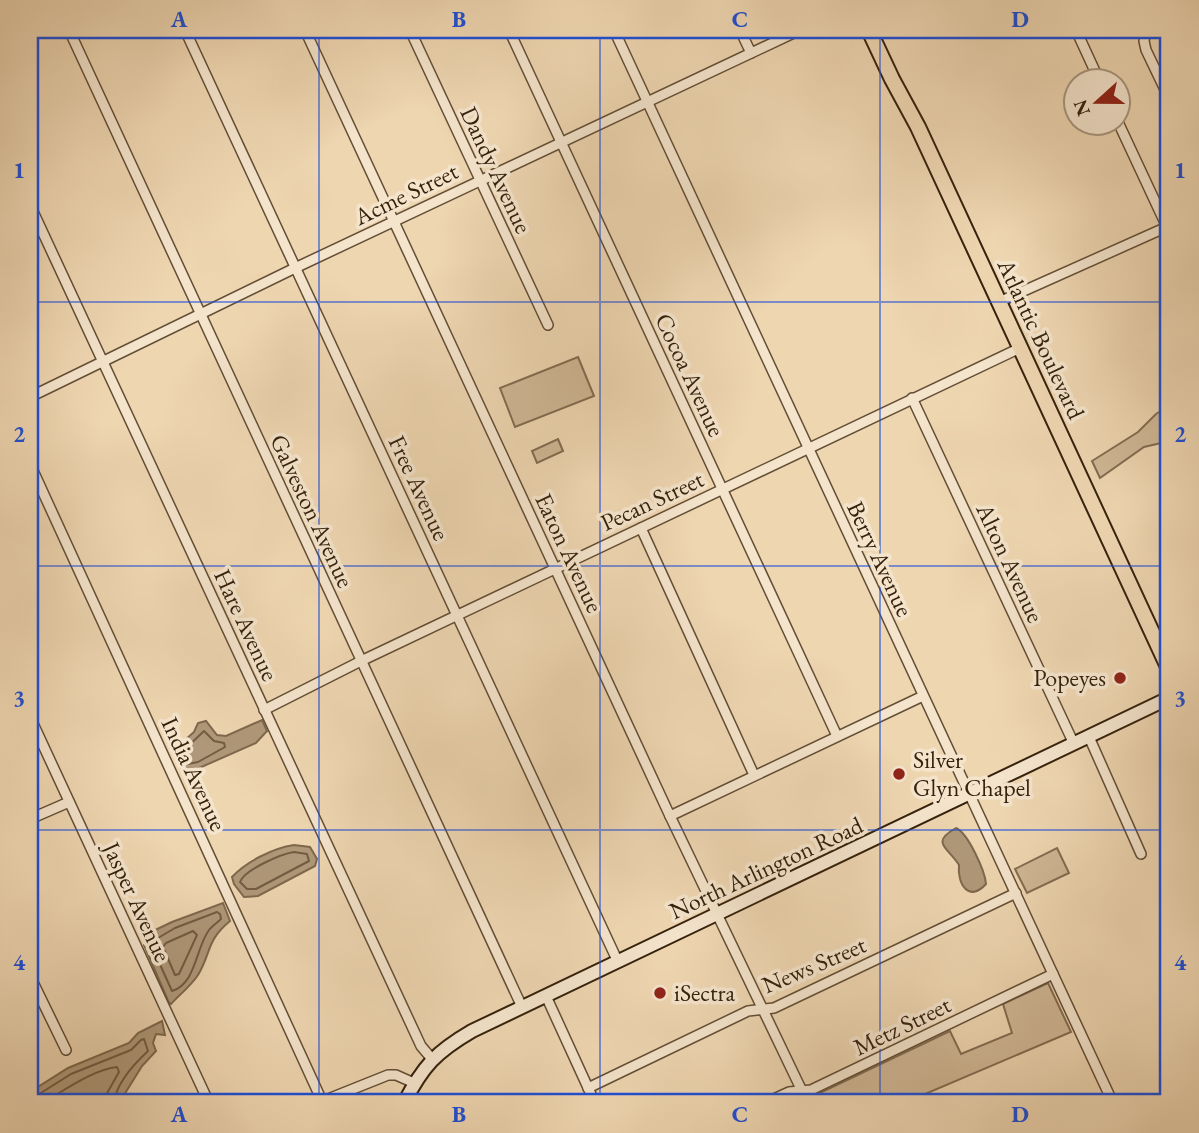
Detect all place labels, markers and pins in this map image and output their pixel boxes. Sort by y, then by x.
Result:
place label: Popeyes [1033,662,1106,693]
marker: Popeyes [1112,670,1128,686]
place label: Silver Glyn Chapel [913,744,1031,803]
marker: Silver Glyn Chapel [891,766,907,782]
place label: iSectra [674,977,735,1008]
marker: iSectra [652,985,668,1001]

